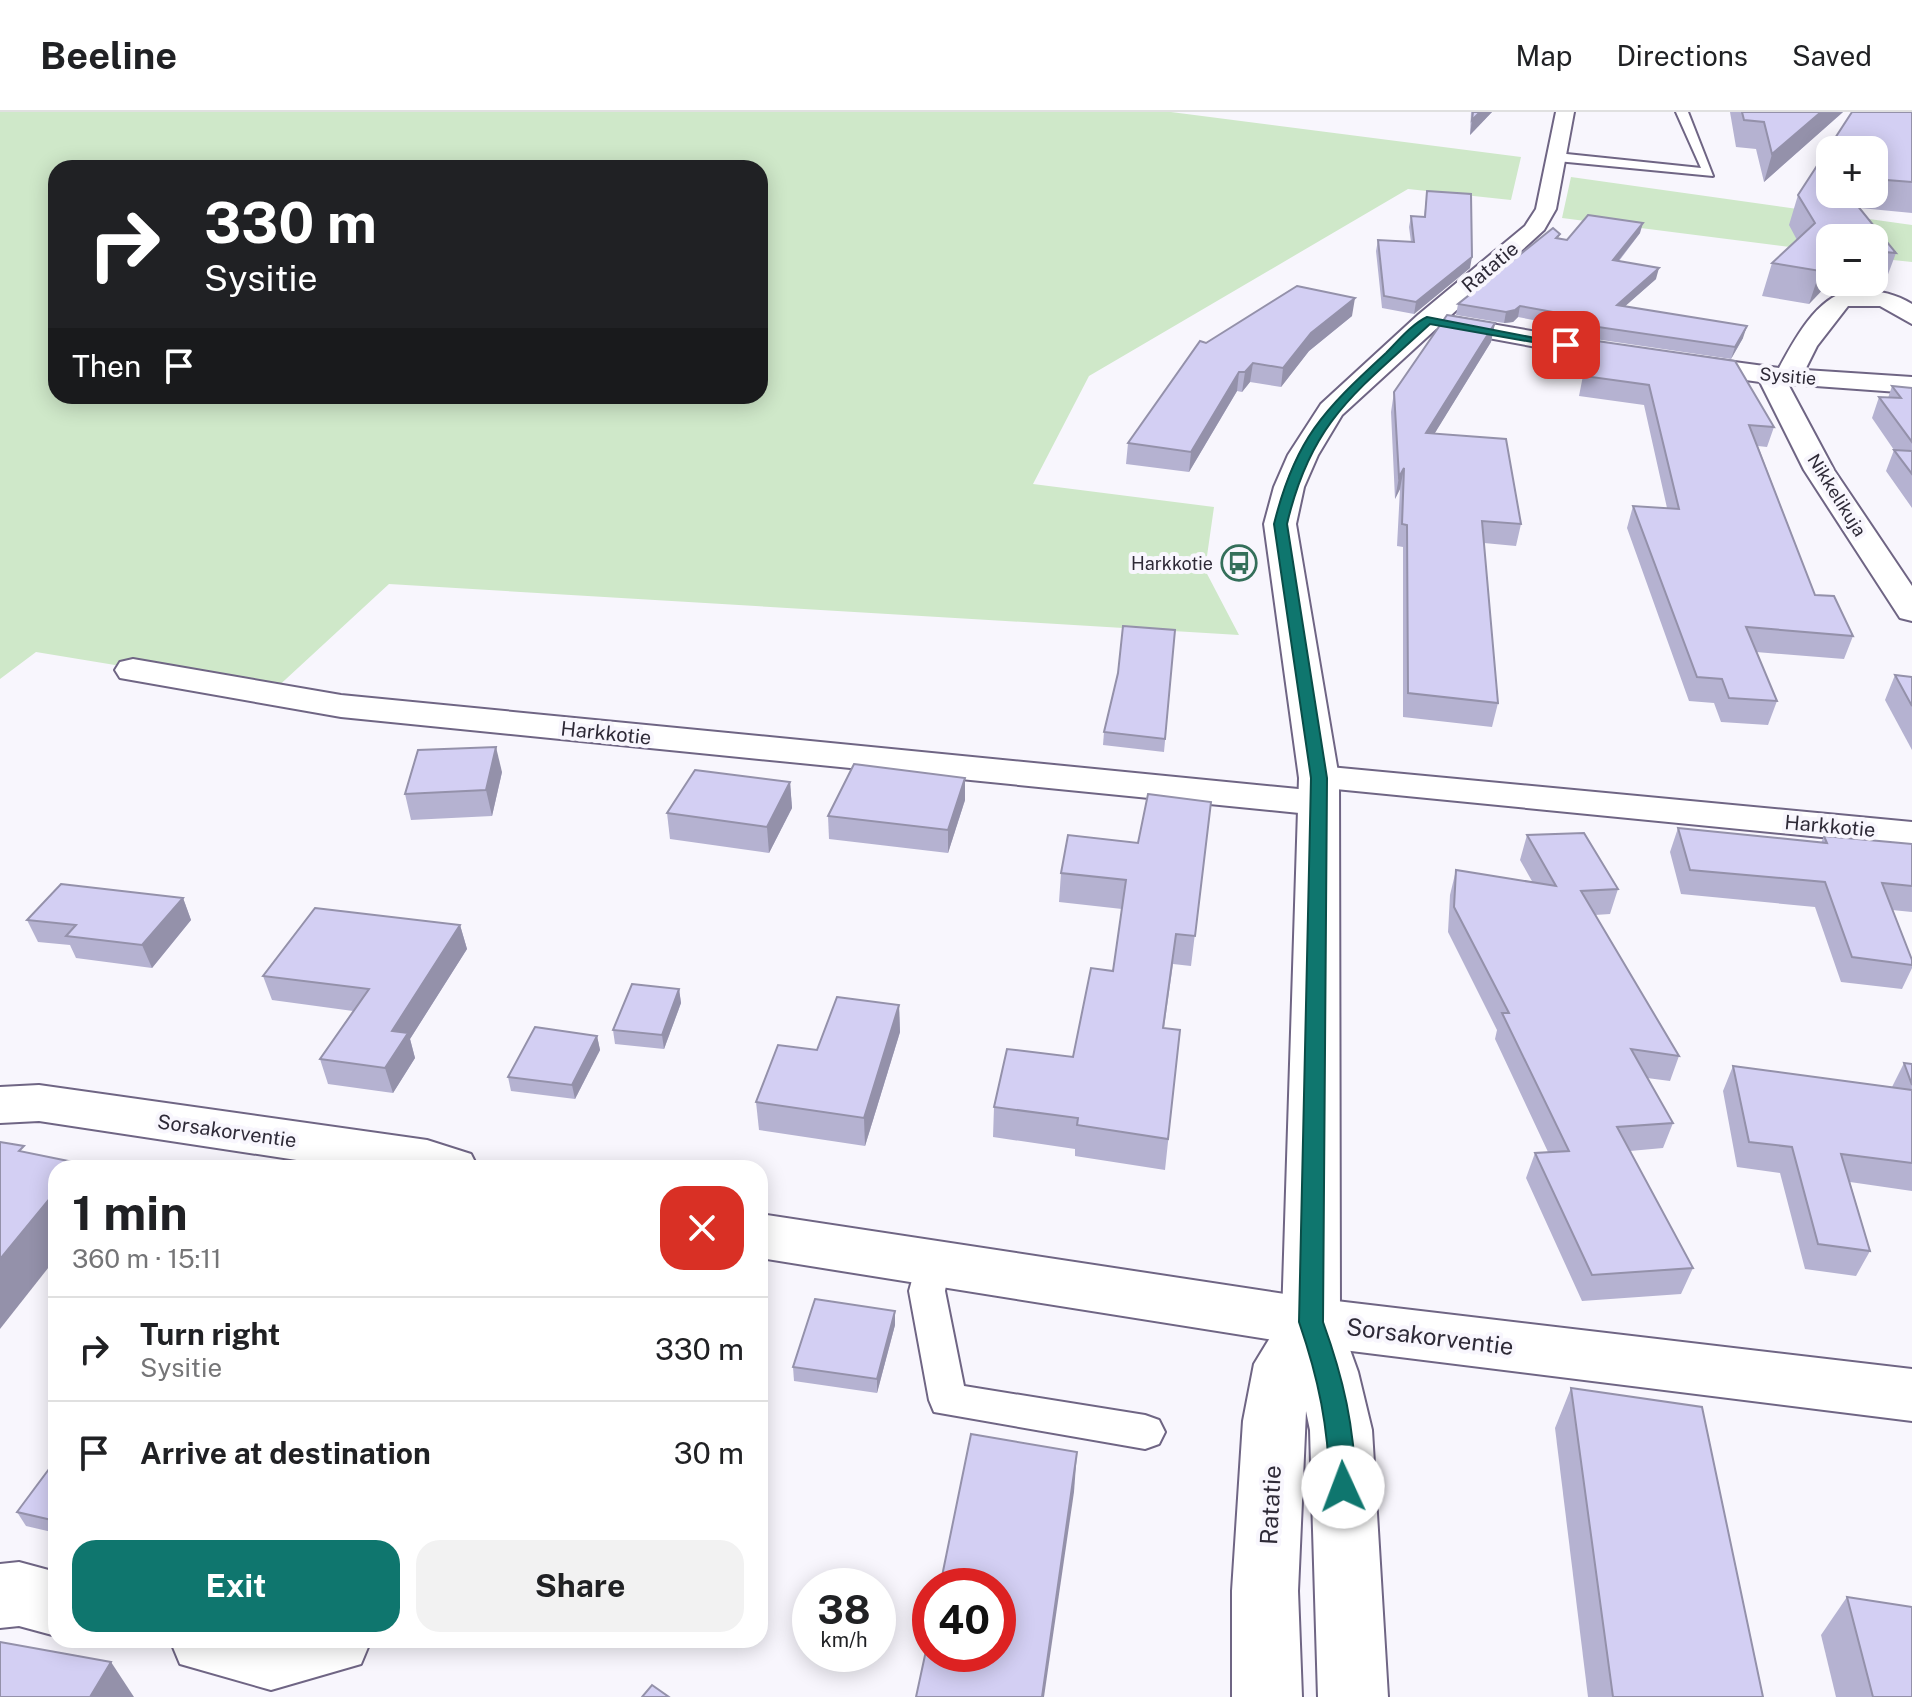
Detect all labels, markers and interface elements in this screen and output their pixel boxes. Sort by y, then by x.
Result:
text: Beeline [40,33,177,78]
text: Map [1516,39,1572,72]
text: Directions [1616,39,1748,72]
text: Saved [1792,39,1872,72]
map controls [1816,136,1888,296]
button: + [1816,136,1888,208]
text: 330 m [204,190,377,256]
icon: right [72,192,176,296]
button: − [1816,224,1888,296]
street label: Ratatie [1457,236,1523,298]
text: Sysitie [204,257,318,299]
pin [1532,311,1600,379]
icon: arrive [1544,323,1588,367]
icon: arrive [157,344,201,388]
text: Then [72,348,141,384]
street label: Sysitie [1759,363,1817,389]
street label: Nikkelikuja [1803,450,1871,540]
bus stop icon: Harkkotie [1220,544,1258,582]
place label: Harkkotie [1131,553,1213,574]
street label: Harkkotie [559,716,653,750]
street label: Harkkotie [1784,810,1876,842]
street label: Sorsakorventie [156,1109,298,1153]
text: 1 min [72,1184,188,1241]
button: close [660,1186,744,1270]
text: 360 m · 15:11 [72,1243,222,1274]
street label: Sorsakorventie [1345,1312,1515,1360]
text: Turn right [140,1316,280,1352]
icon: right [72,1327,116,1371]
text: 330 m [655,1331,744,1367]
text: Sysitie [140,1352,222,1383]
icon: arrive [72,1431,116,1475]
text: Arrive at destination [140,1435,431,1471]
text: 30 m [674,1435,744,1471]
position arrow [1301,1445,1385,1529]
street label: Ratatie [1254,1465,1286,1545]
button: Exit [72,1540,400,1632]
button: Share [416,1540,744,1632]
speed limit sign: 40 [912,1568,1016,1672]
text: 38 [817,1586,871,1633]
text: km/h [820,1628,868,1652]

